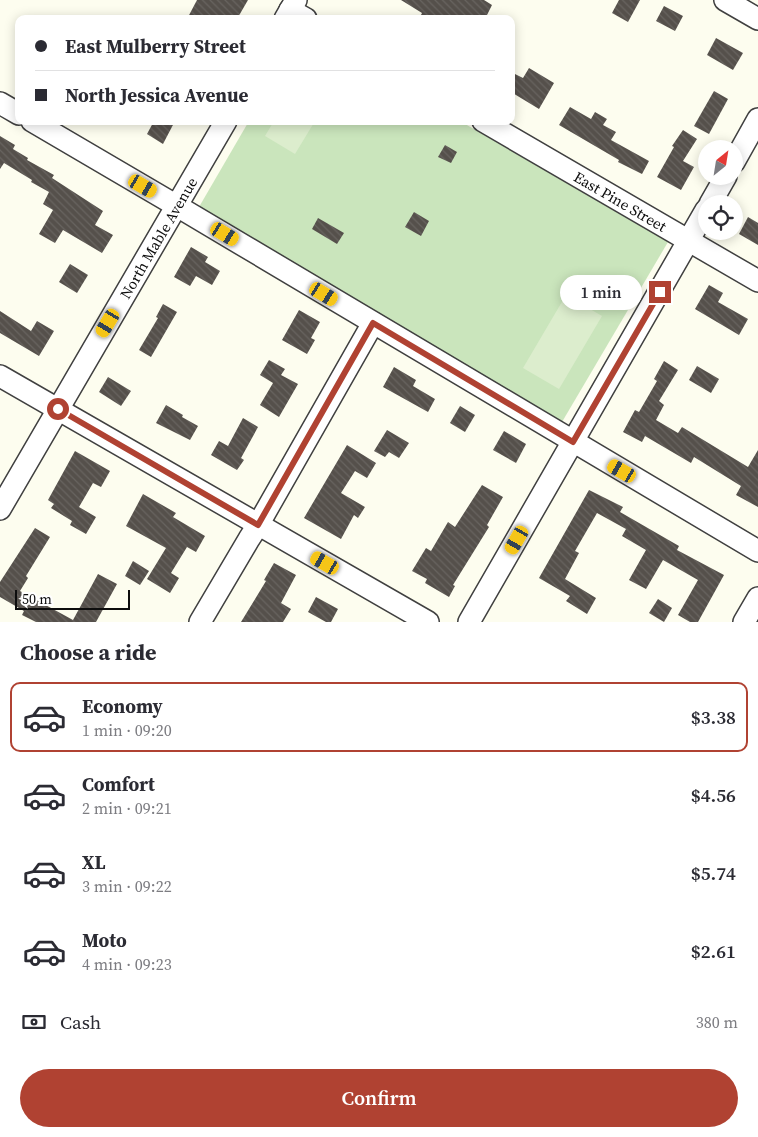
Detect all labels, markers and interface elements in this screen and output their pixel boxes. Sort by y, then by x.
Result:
text: East Mulberry Street [65,33,246,59]
text: North Jessica Avenue [65,82,248,108]
north arrow [698,140,742,185]
map controls [698,140,743,240]
street label: East Pine Street [570,166,671,236]
car [126,172,159,200]
street label: North Mable Avenue [114,173,202,302]
button: locate [698,195,743,240]
car [208,220,241,248]
callout: 1 min [560,274,642,310]
car [307,280,340,308]
text: 1 min [580,281,622,303]
route end [649,281,671,303]
car [93,306,122,340]
route start [47,398,69,420]
car [605,457,638,485]
car [503,523,530,557]
car [308,549,341,577]
scale bar [15,587,130,610]
text: 50 m [22,589,52,609]
text: Choose a ride [20,637,157,667]
text: Economy [82,693,163,719]
icon: car [22,695,67,740]
text: $3.38 [691,704,736,730]
text: 1 min · 09:20 [82,719,172,741]
text: Comfort [82,771,155,797]
icon: car [22,773,67,818]
text: $4.56 [691,782,736,808]
text: 2 min · 09:21 [82,797,172,819]
text: XL [82,849,105,875]
icon: car [22,851,67,896]
text: $5.74 [691,860,736,886]
text: 3 min · 09:22 [82,875,172,897]
text: Moto [82,927,127,953]
icon: car [22,929,67,974]
text: $2.61 [691,938,736,964]
text: 4 min · 09:23 [82,953,172,975]
icon: cash [20,1008,48,1036]
text: Cash [60,1009,101,1035]
text: 380 m [696,1011,738,1033]
button: Confirm [20,1069,738,1127]

